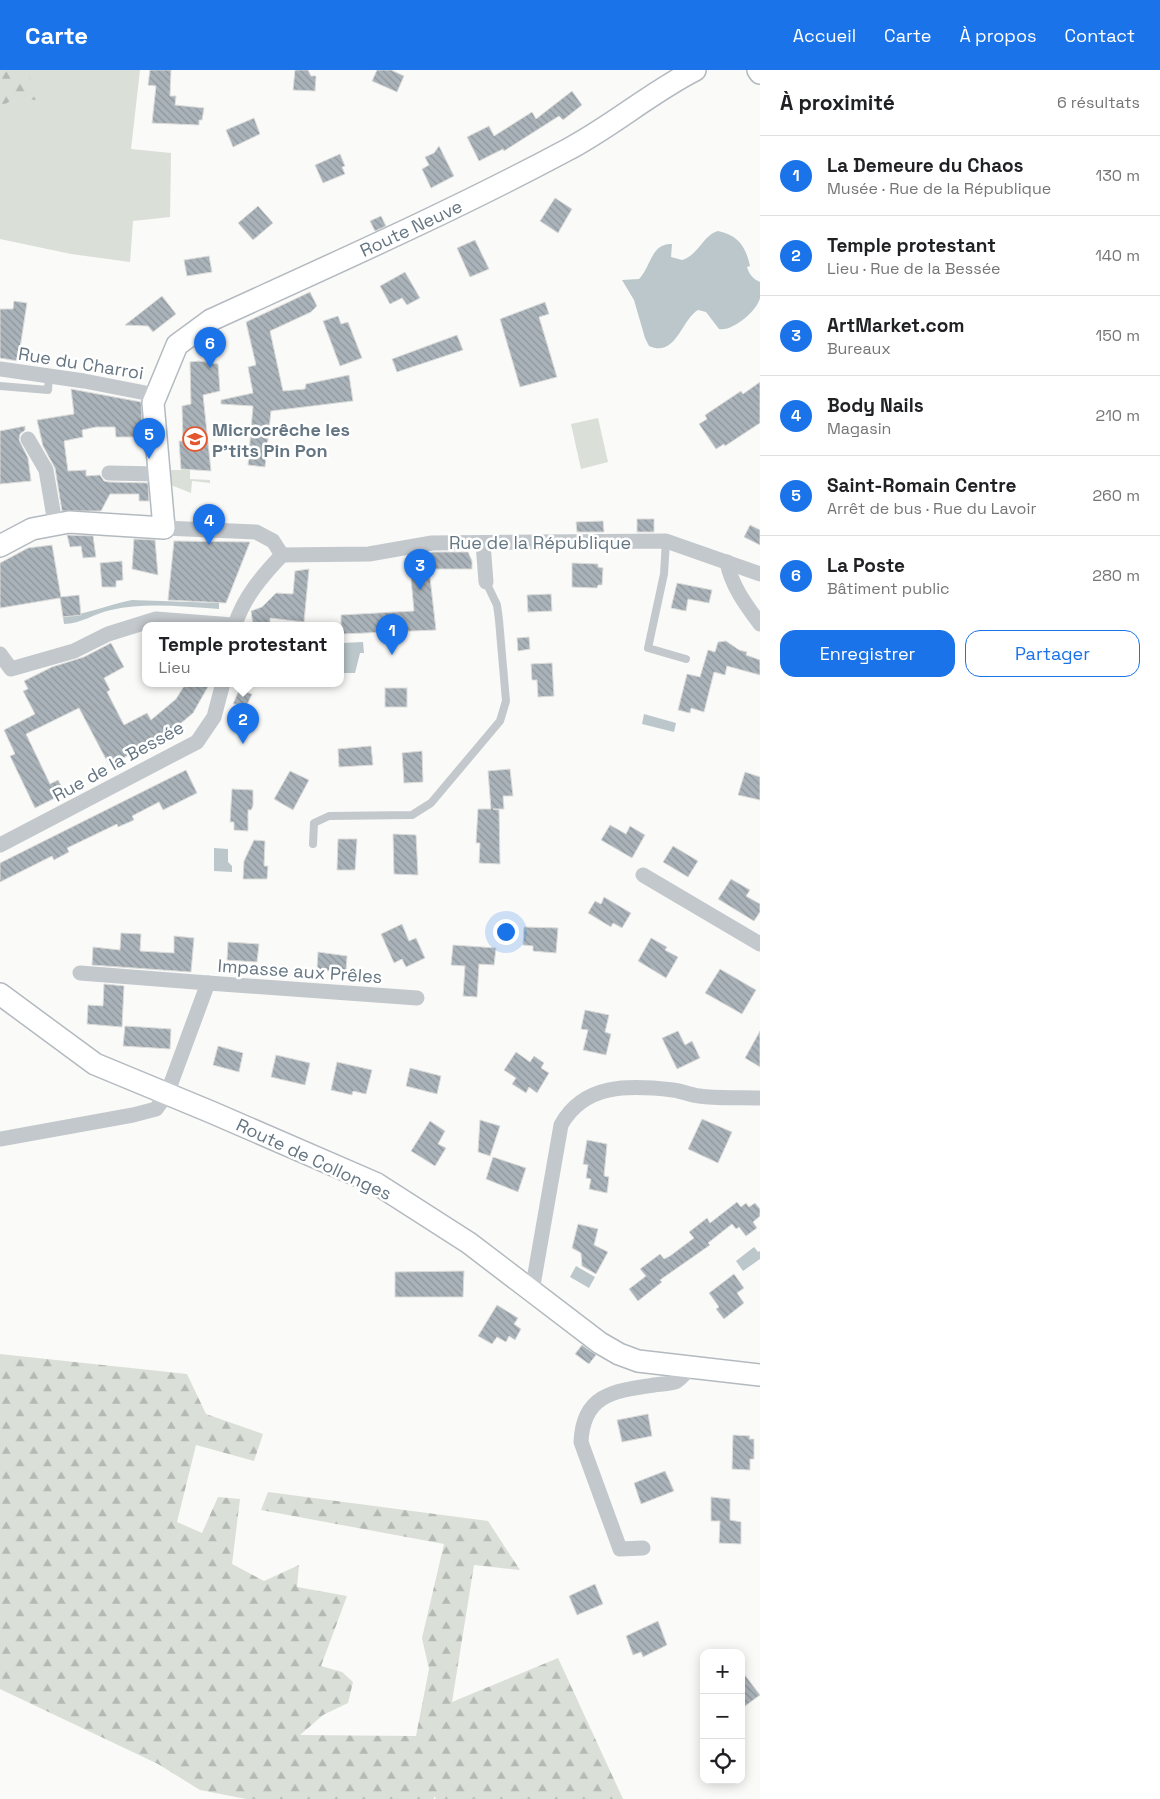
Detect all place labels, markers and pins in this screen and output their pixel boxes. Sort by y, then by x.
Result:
pin: 6 [194,327,226,368]
pin: 5 [133,418,165,459]
place label: Microcrêche les P'tits Pin Pon [212,418,350,462]
school or university icon: Microcrêche les P'tits Pin Pon [182,426,208,452]
pin: 4 [193,504,225,545]
pin: 3 [404,549,436,590]
pin: 1 [376,614,408,655]
pin: 2 [227,703,259,744]

